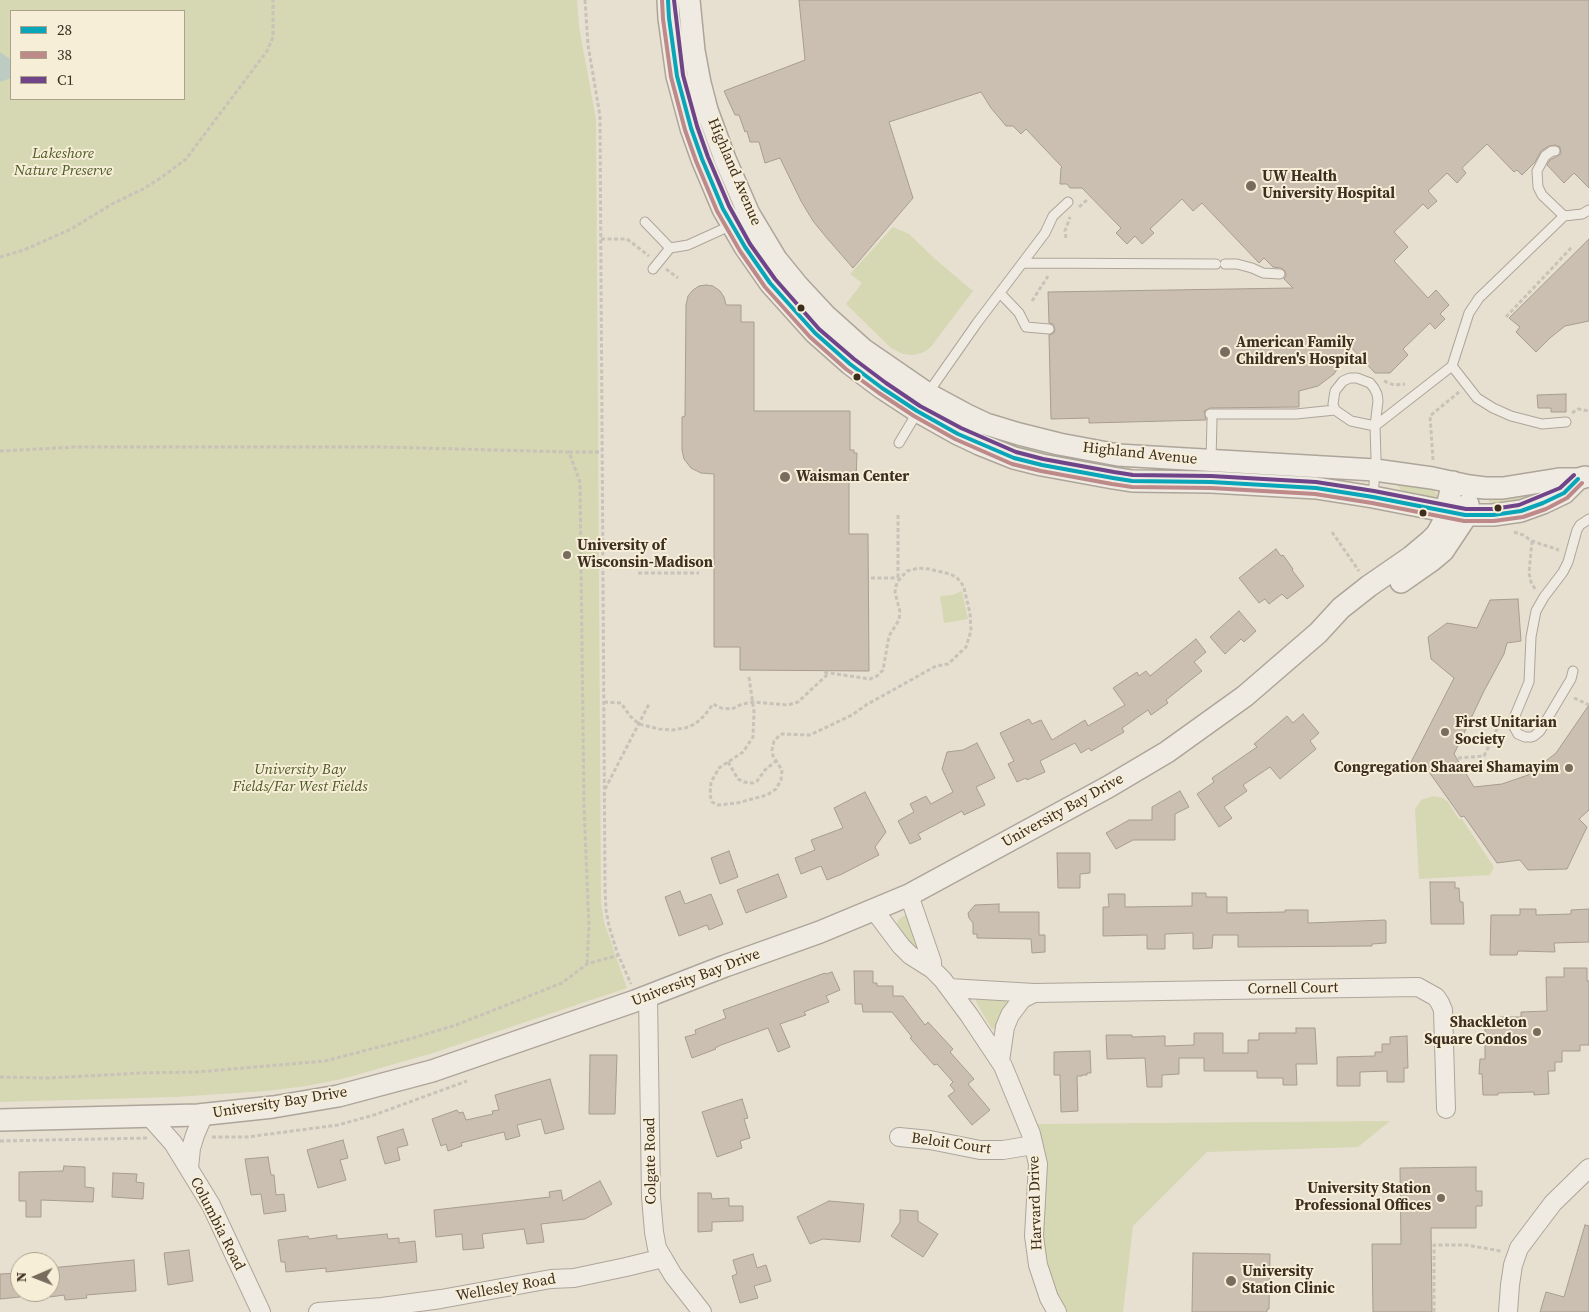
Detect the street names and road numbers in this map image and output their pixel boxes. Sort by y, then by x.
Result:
street label: Highland Avenue [703,115,765,229]
street label: Highland Avenue [1082,439,1198,469]
street label: University Bay Drive [999,770,1127,852]
street label: University Bay Drive [629,945,763,1011]
street label: Cornell Court [1247,979,1339,999]
street label: University Bay Drive [211,1083,349,1123]
street label: Colgate Road [641,1117,661,1205]
street label: Beloit Court [910,1130,992,1158]
street label: Harvard Drive [1025,1155,1047,1251]
street label: Columbia Road [186,1174,248,1274]
street label: Wellesley Road [455,1270,557,1306]

